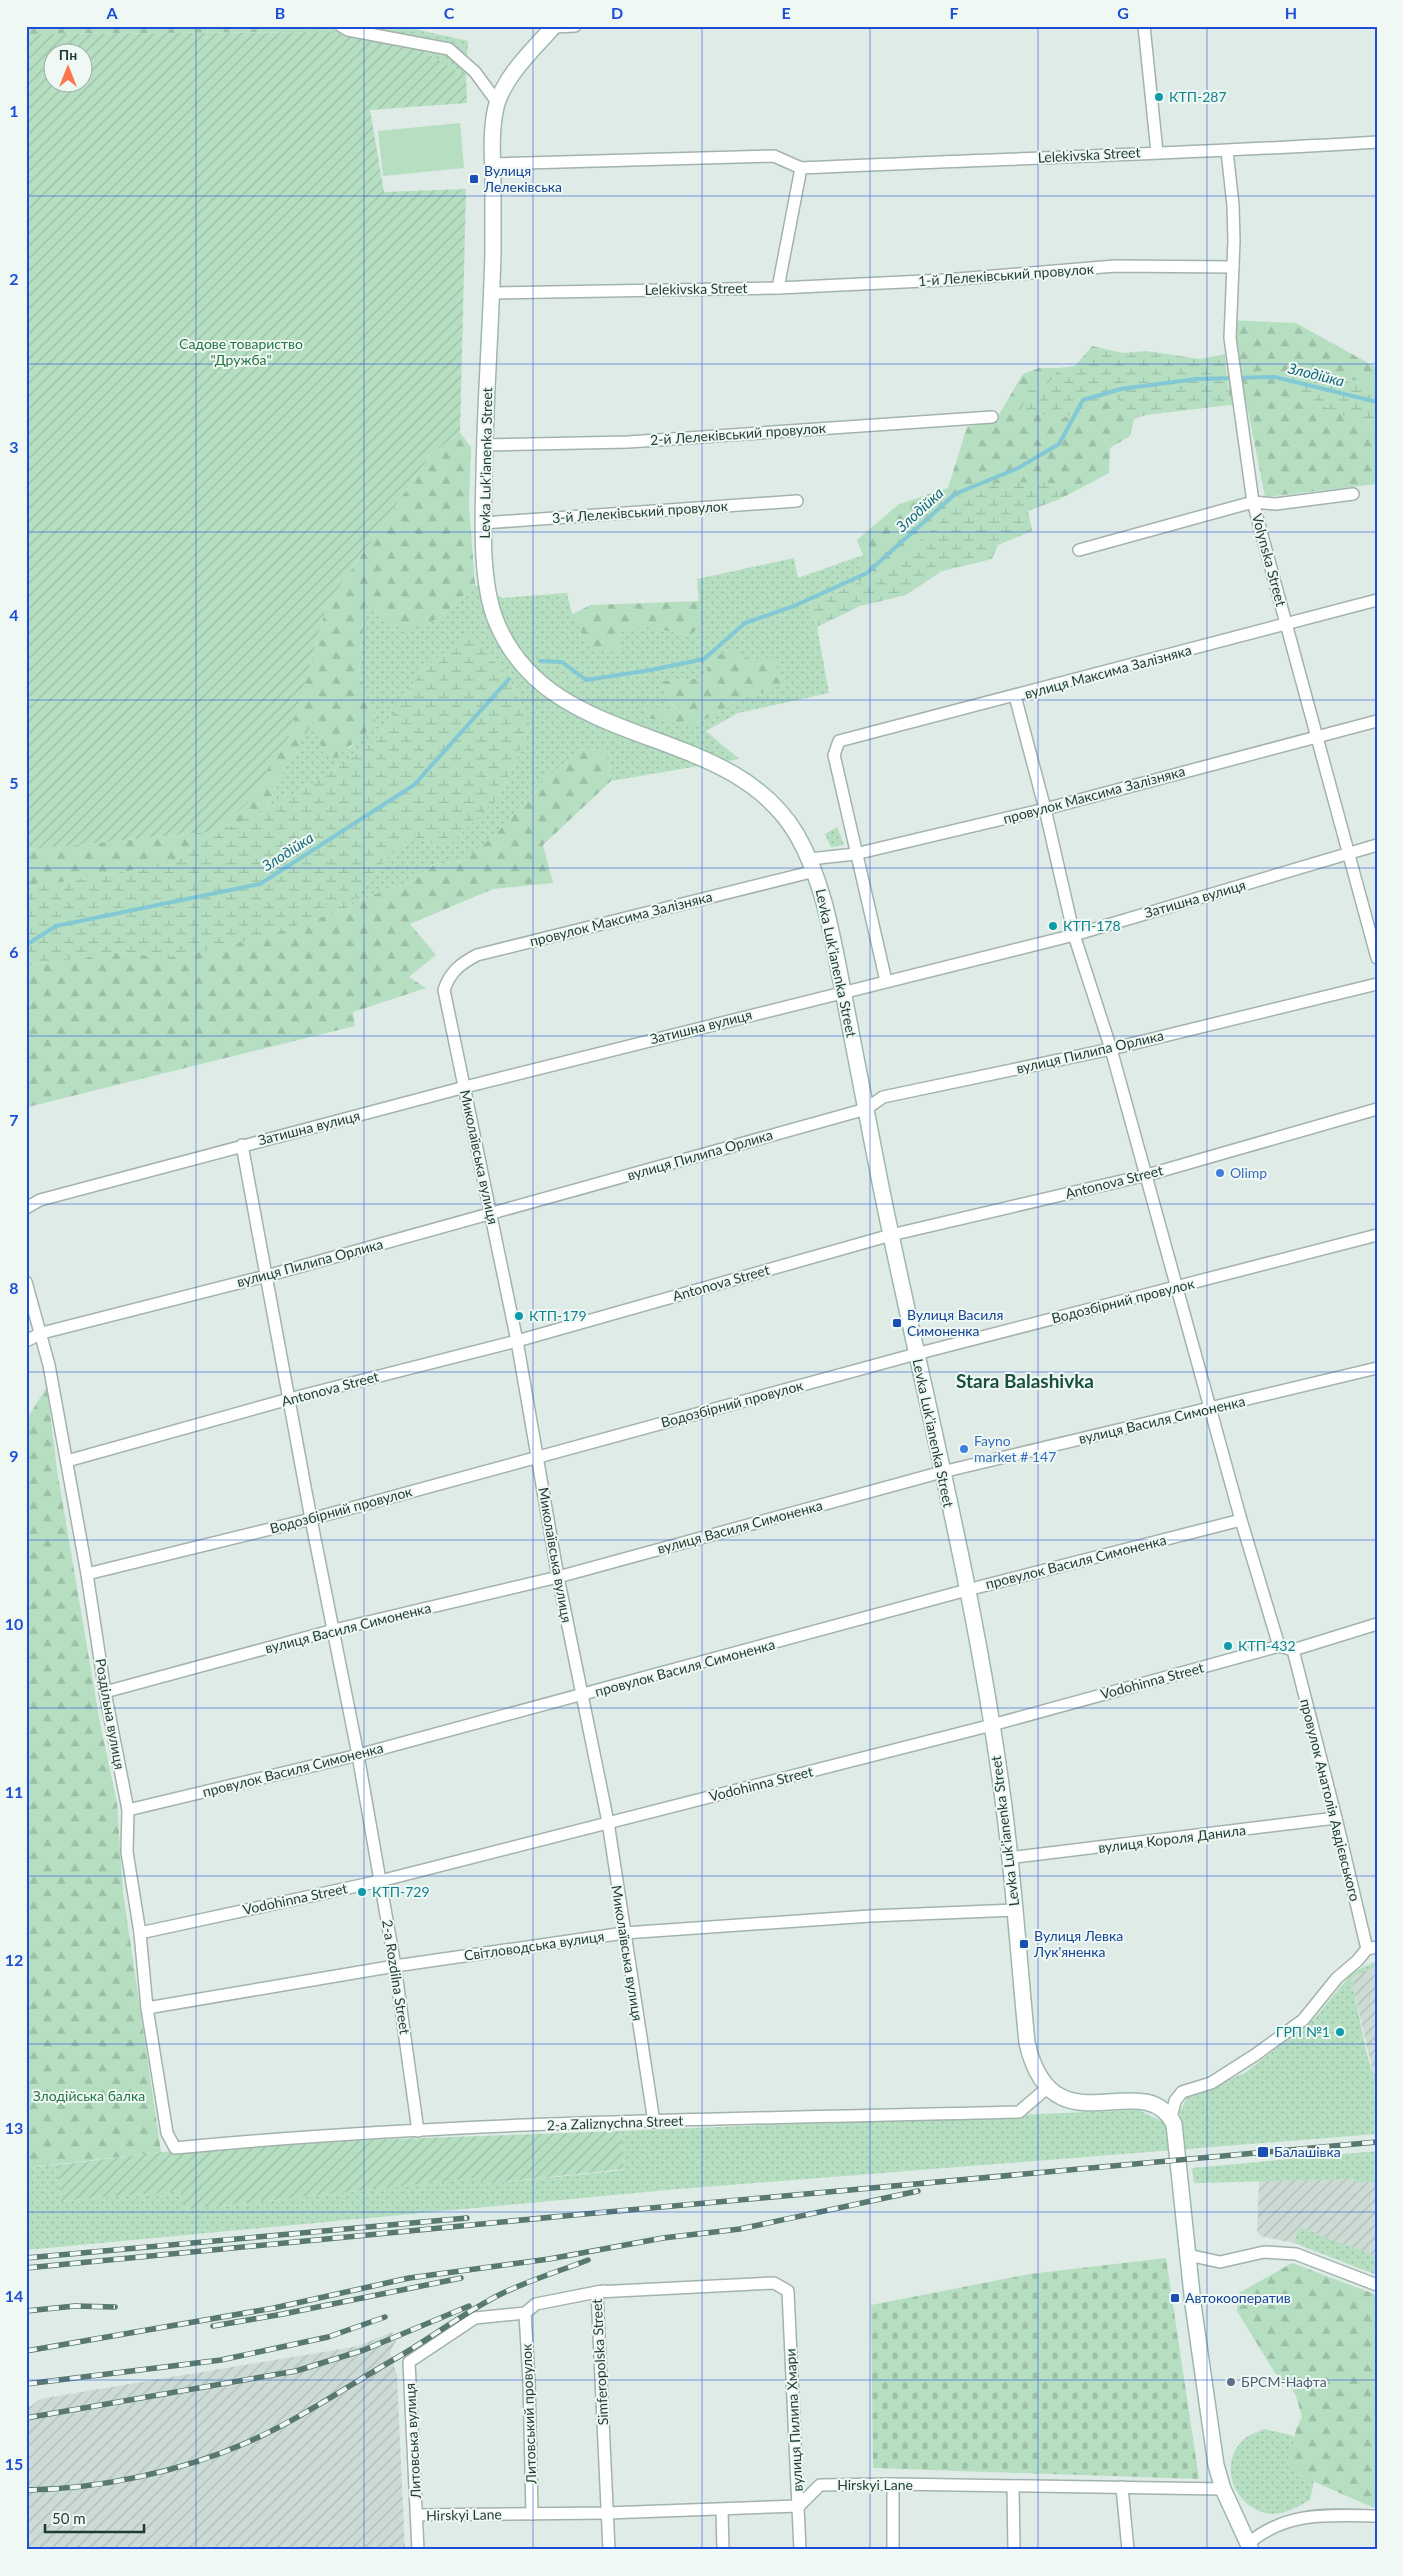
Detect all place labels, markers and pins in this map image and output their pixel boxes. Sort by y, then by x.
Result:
place label: КТП-287 [1169,88,1227,105]
marker: КТП-287 [1153,91,1165,103]
place label: Вулиця Лелеківська [483,162,562,195]
marker: Вулиця Лелеківська [468,173,480,185]
place label: КТП-178 [1063,917,1121,934]
marker: КТП-178 [1047,920,1059,932]
place label: Olimp [1230,1164,1267,1181]
marker: Olimp [1214,1167,1226,1179]
place label: Вулиця Василя Симоненка [907,1306,1003,1339]
place label: КТП-179 [529,1307,587,1324]
marker: КТП-179 [513,1310,525,1322]
marker: Вулиця Василя Симоненка [891,1317,903,1329]
place label: Fayno market # 147 [974,1432,1056,1465]
marker: Fayno market # 147 [958,1443,970,1455]
place label: КТП-432 [1238,1637,1296,1654]
marker: КТП-432 [1222,1640,1234,1652]
place label: КТП-729 [372,1883,430,1900]
marker: КТП-729 [356,1886,368,1898]
place label: Вулиця Левка Лук'яненка [1033,1927,1123,1960]
marker: Вулиця Левка Лук'яненка [1018,1938,1030,1950]
place label: ГРП №1 [1276,2023,1330,2040]
marker: ГРП №1 [1334,2026,1346,2038]
place label: Балашівка [1274,2143,1341,2160]
marker: Балашівка [1256,2145,1270,2159]
place label: Автокооператив [1185,2289,1291,2306]
marker: Автокооператив [1169,2292,1181,2304]
place label: БРСМ-Нафта [1241,2373,1327,2390]
marker: БРСМ-Нафта [1225,2376,1237,2388]

